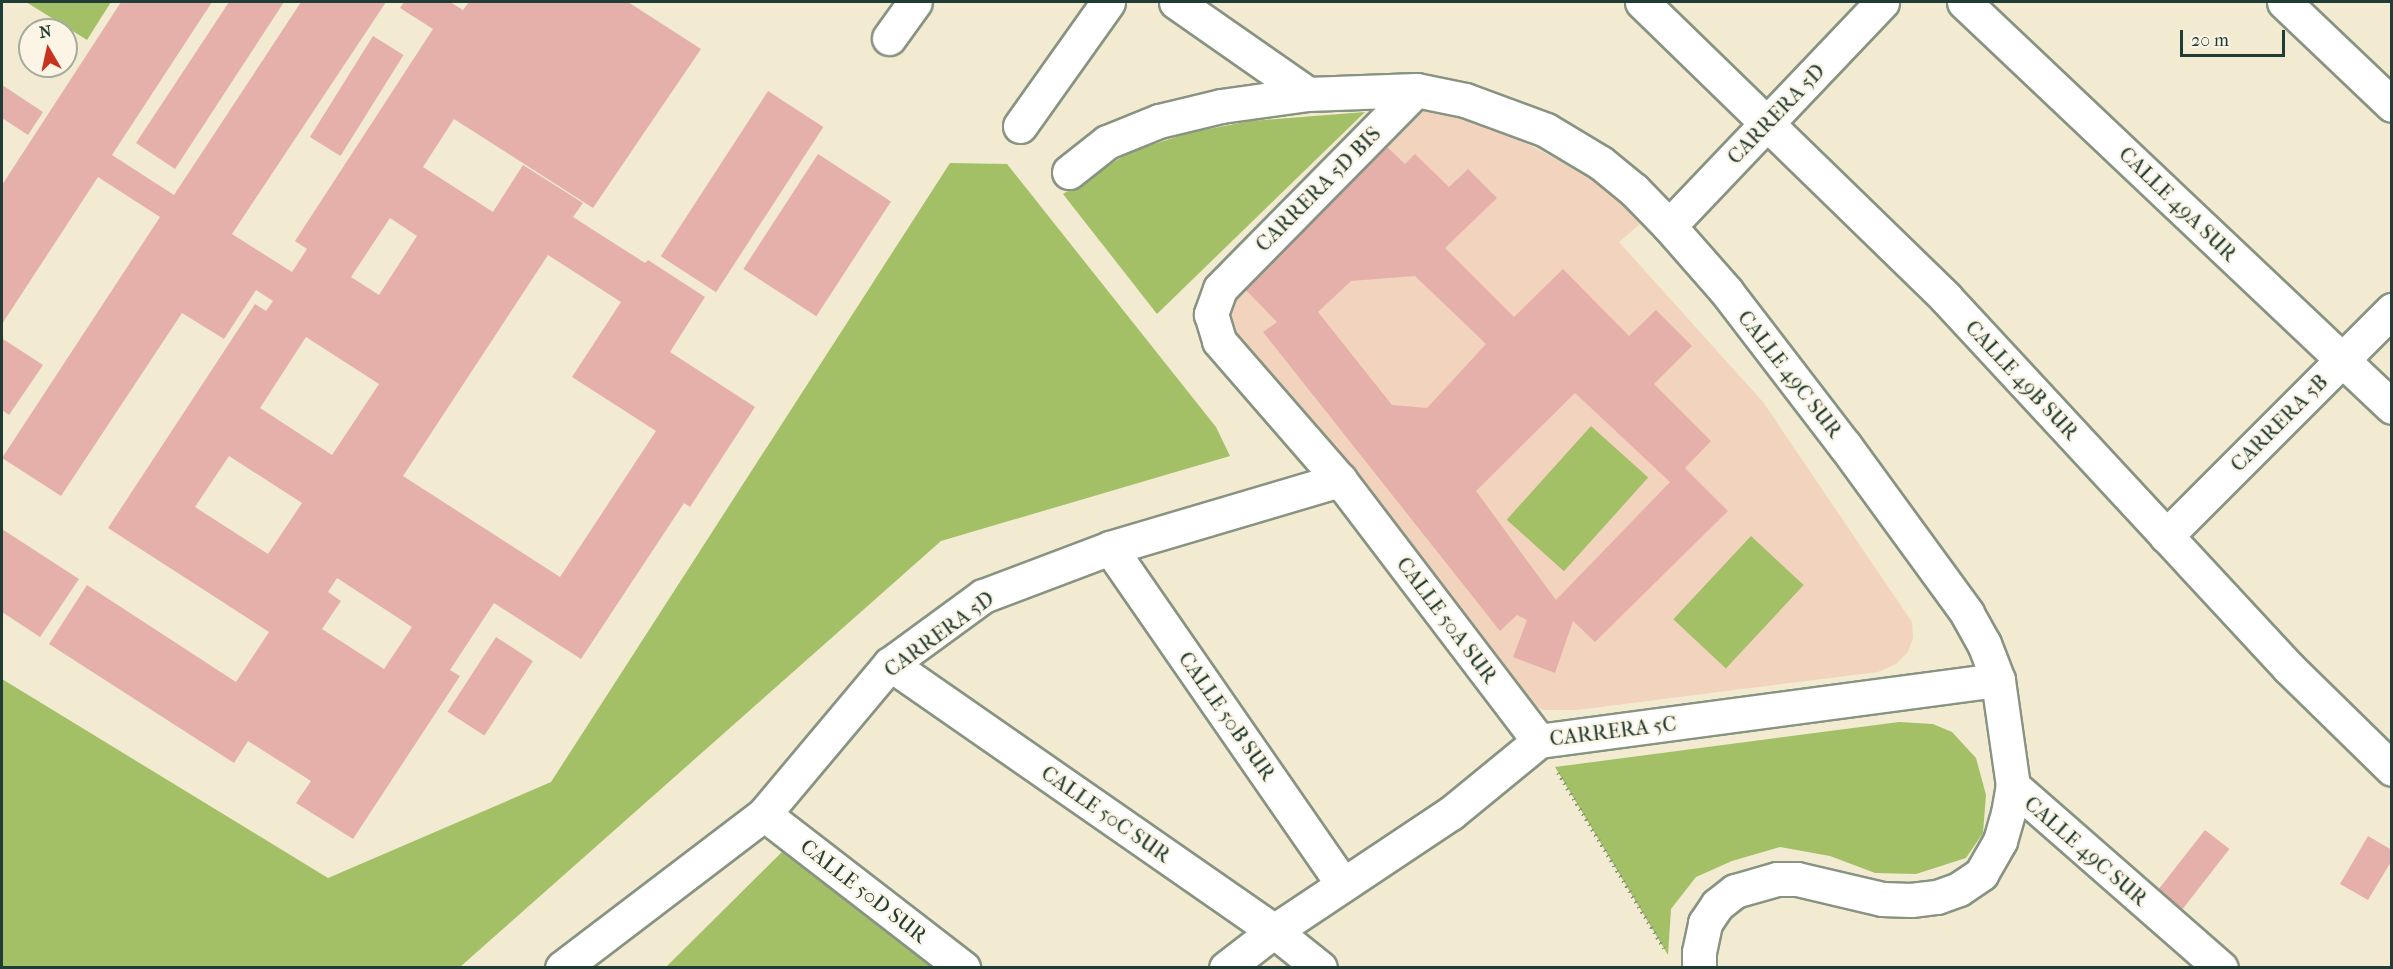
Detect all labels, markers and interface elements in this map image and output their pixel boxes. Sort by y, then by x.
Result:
north arrow [18,18,78,78]
scale bar [2183,18,2288,56]
text: N [38,21,53,42]
text: 20 m [2191,30,2229,51]
street label: CARRERA 5D [1722,59,1830,169]
street label: CARRERA 5D BIS [1250,121,1386,257]
street label: CALLE 49A SUR [2114,141,2242,267]
street label: CALLE 49C SUR [1732,305,1848,443]
street label: CALLE 49B SUR [1960,315,2084,445]
street label: CARRERA 5B [2225,369,2333,477]
street label: CALLE 50A SUR [1391,552,1503,688]
street label: CARRERA 5D [879,586,999,682]
street label: CALLE 50B SUR [1173,647,1281,785]
street label: CARRERA 5C [1548,711,1678,751]
street label: CALLE 50C SUR [1037,760,1175,868]
street label: CALLE 49C SUR [2019,791,2153,911]
street label: CALLE 50D SUR [796,834,932,948]

